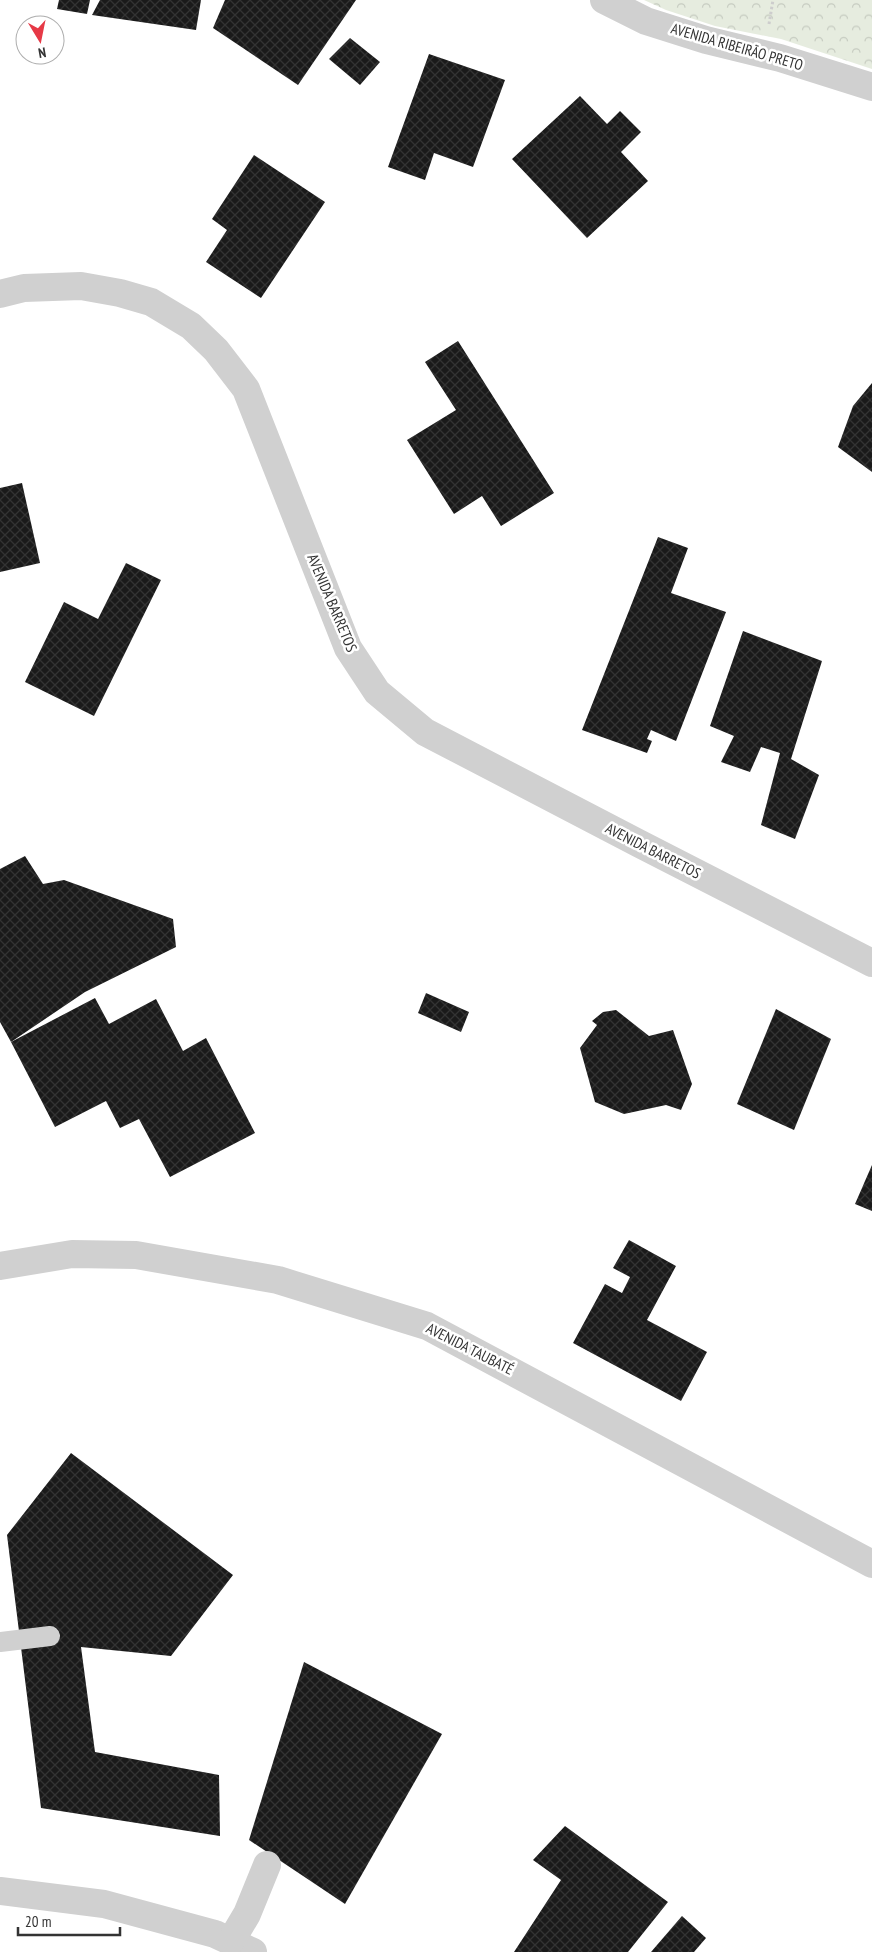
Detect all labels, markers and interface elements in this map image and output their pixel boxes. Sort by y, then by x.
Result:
north arrow [15,15,65,65]
street label: AVENIDA RIBEIRÃO PRETO [669,19,805,74]
text: N [37,43,48,62]
street label: AVENIDA BARRETOS [303,551,362,655]
street label: AVENIDA BARRETOS [602,818,704,883]
street label: AVENIDA TAUBATÉ [423,1318,517,1379]
scale bar [18,1904,120,1936]
text: 20 m [25,1912,51,1931]

